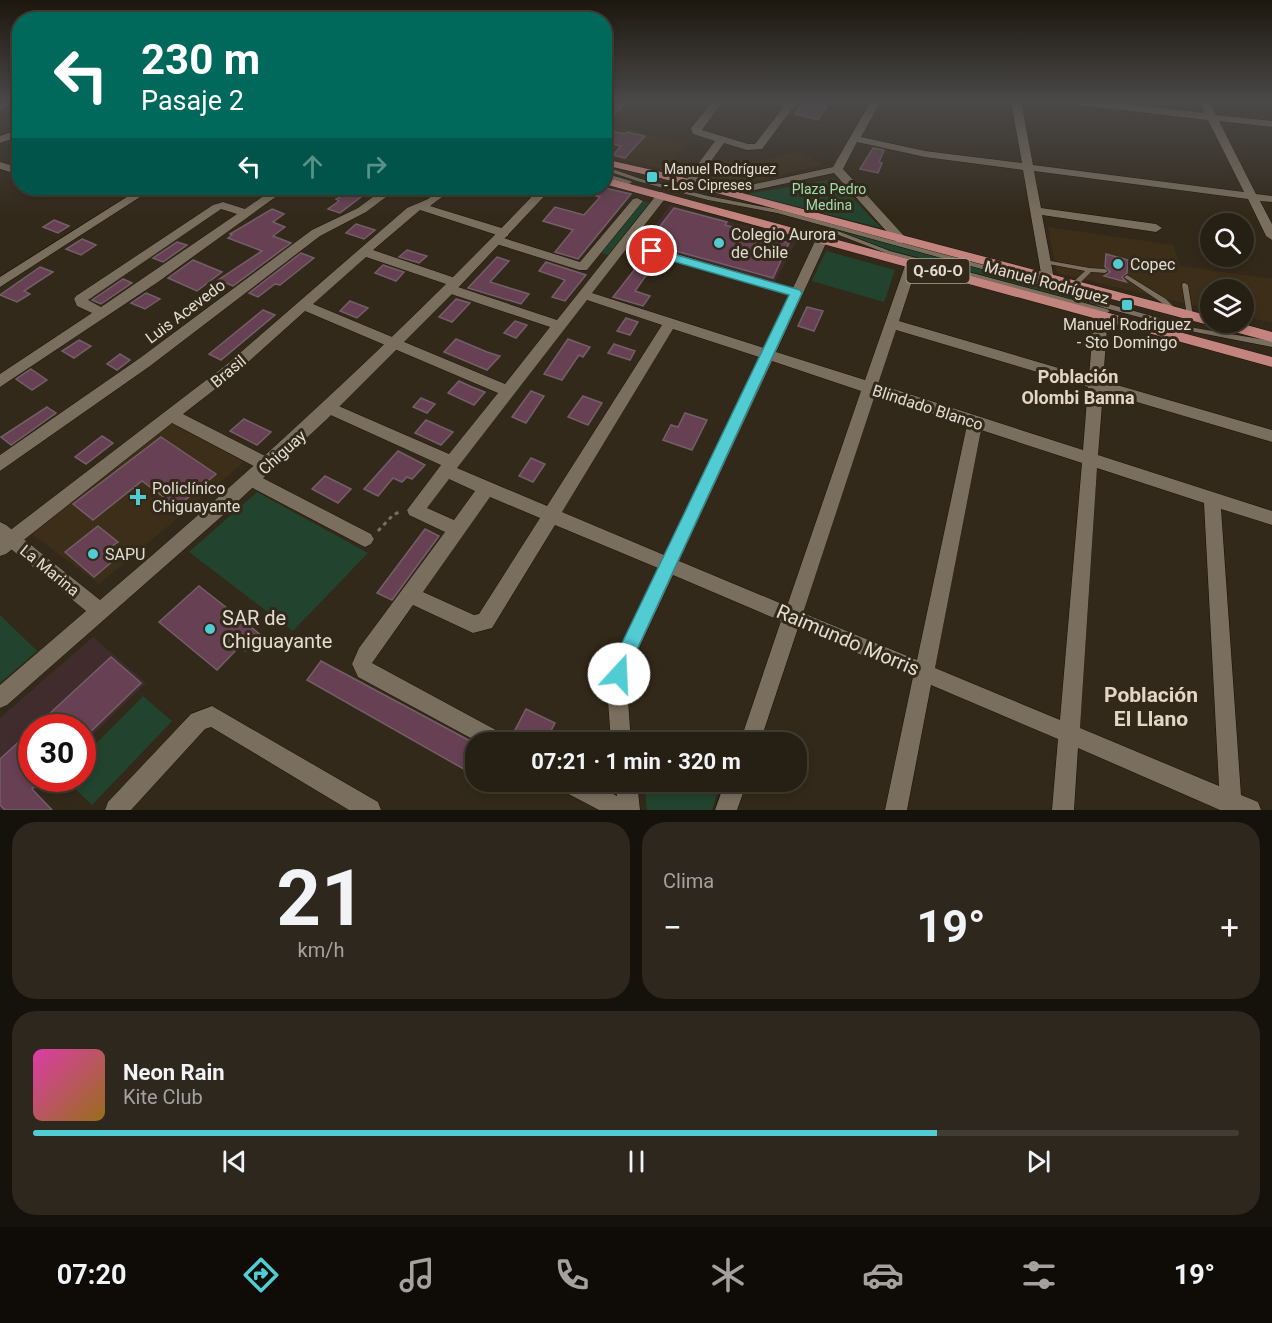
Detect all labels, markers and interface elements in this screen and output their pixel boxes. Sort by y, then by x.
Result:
text: 230 m [141,35,260,84]
icon: left [42,36,120,114]
text: Pasaje 2 [141,85,244,117]
icon: left [233,150,266,183]
icon: ahead [296,150,329,183]
icon: right [359,150,392,183]
place label: Manuel Rodríguez - Los Cipreses [664,161,776,193]
marker: Manuel Rodríguez - Los Cipreses [645,170,659,184]
park label: Plaza Pedro Medina [792,181,866,213]
map controls [1200,213,1254,333]
button: search [1200,213,1254,267]
pin [626,225,677,276]
place label: Colegio Aurora de Chile [731,225,836,262]
icon: arrive [635,234,668,267]
marker: Colegio Aurora de Chile [712,236,726,250]
place label: Copec [1130,255,1175,274]
street label: Manuel Rodríguez [982,257,1111,308]
marker: Copec [1111,257,1125,271]
road number: Q-60-O [906,259,970,283]
street label: Luis Acevedo [142,275,229,347]
button: layers [1200,279,1254,333]
marker: Manuel Rodriguez - Sto Domingo [1120,298,1134,312]
place label: Manuel Rodriguez - Sto Domingo [1063,315,1191,352]
street label: Brasil [207,351,250,391]
district label: Población Olombi Banna [1021,366,1135,408]
street label: Blindado Blanco [870,381,986,434]
street label: Chiguay [255,426,310,479]
place label: Policlínico Chiguayante [152,479,240,516]
marker: Policlínico Chiguayante [129,488,147,506]
street label: La Marina [16,541,83,600]
place label: SAPU [105,545,145,564]
marker: SAPU [86,547,100,561]
street label: Raimundo Morris [773,599,923,681]
place label: SAR de Chiguayante [222,606,332,653]
marker: SAR de Chiguayante [203,622,217,636]
position arrow [587,642,651,706]
district label: Población El Llano [1104,683,1198,731]
speed limit sign: 30 [18,714,96,792]
text: 07:21 · 1 min · 320 m [531,749,741,774]
text: 21 [276,853,366,944]
text: Clima [663,869,714,893]
text: 19° [916,900,986,953]
text: − [663,908,682,947]
text: + [1220,908,1239,947]
text: km/h [298,938,344,962]
text: Neon Rain [123,1060,225,1085]
text: Kite Club [123,1085,203,1109]
icon: previous [218,1145,251,1178]
icon: pause [620,1145,653,1178]
icon: next [1022,1145,1055,1178]
icon: directions [240,1254,282,1296]
icon: music [396,1254,438,1296]
icon: phone [551,1254,593,1296]
icon: climate [707,1254,749,1296]
icon: car [862,1254,904,1296]
icon: filters [1018,1254,1060,1296]
text: 07:20 [57,1259,126,1291]
text: 19° [1174,1259,1215,1291]

